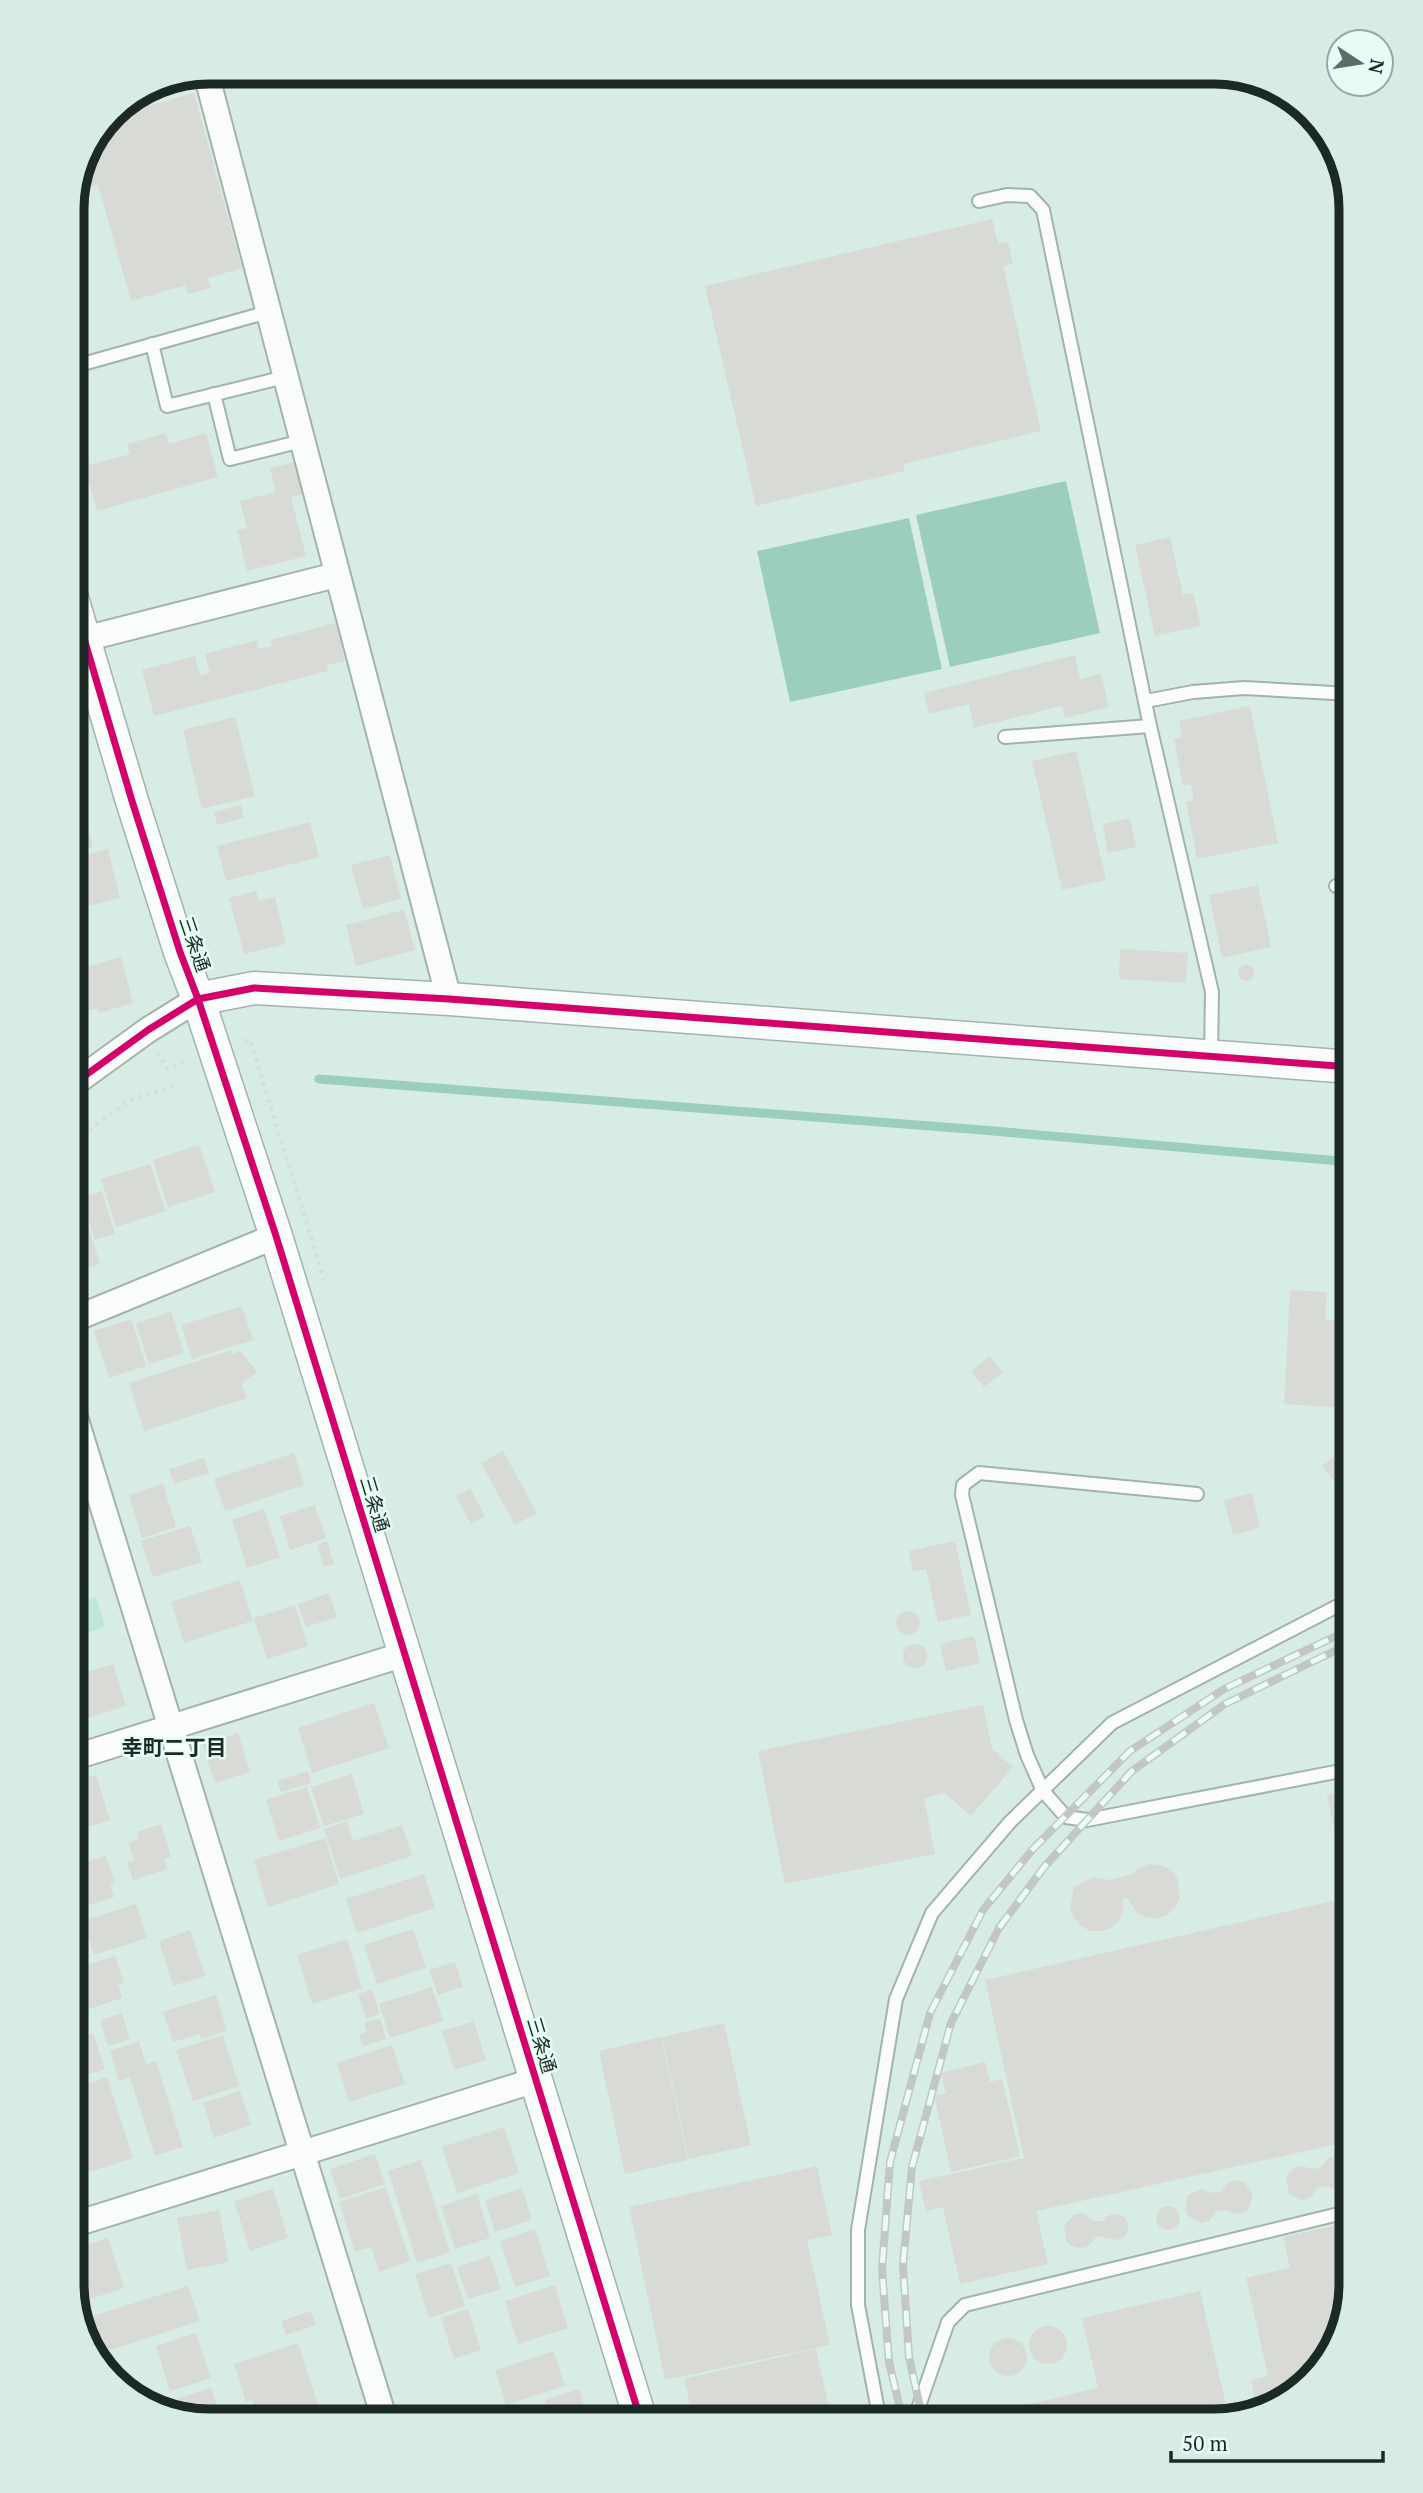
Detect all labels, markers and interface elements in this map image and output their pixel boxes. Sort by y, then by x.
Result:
north arrow [1325,28,1395,98]
text: N [1363,57,1391,77]
street label: 三条通 [174,913,217,975]
street label: 三条通 [355,1473,396,1535]
district label: 幸町二丁目 [122,1733,227,1761]
street label: 三条通 [522,2014,563,2076]
scale bar [1171,2420,1383,2464]
text: 50 m [1182,2429,1228,2457]

